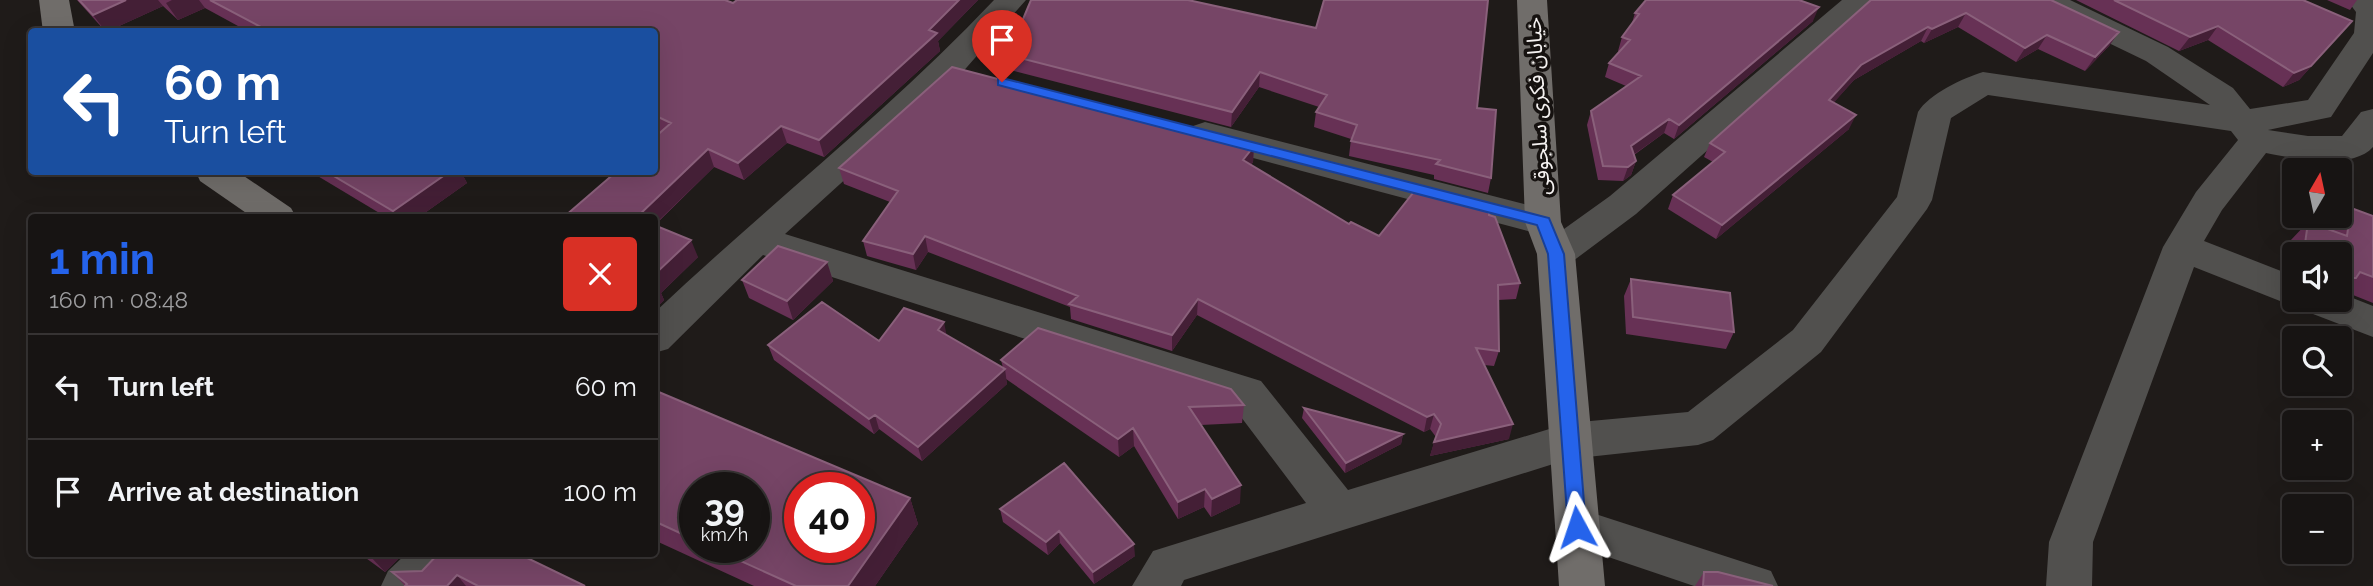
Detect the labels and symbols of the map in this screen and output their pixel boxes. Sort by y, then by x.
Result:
pin [972,10,1032,82]
street label: خیابان فکری سلجوقی [1520,16,1555,196]
north arrow [2282,158,2352,228]
speed limit sign: 40 [784,472,875,563]
position arrow [1540,490,1614,564]

